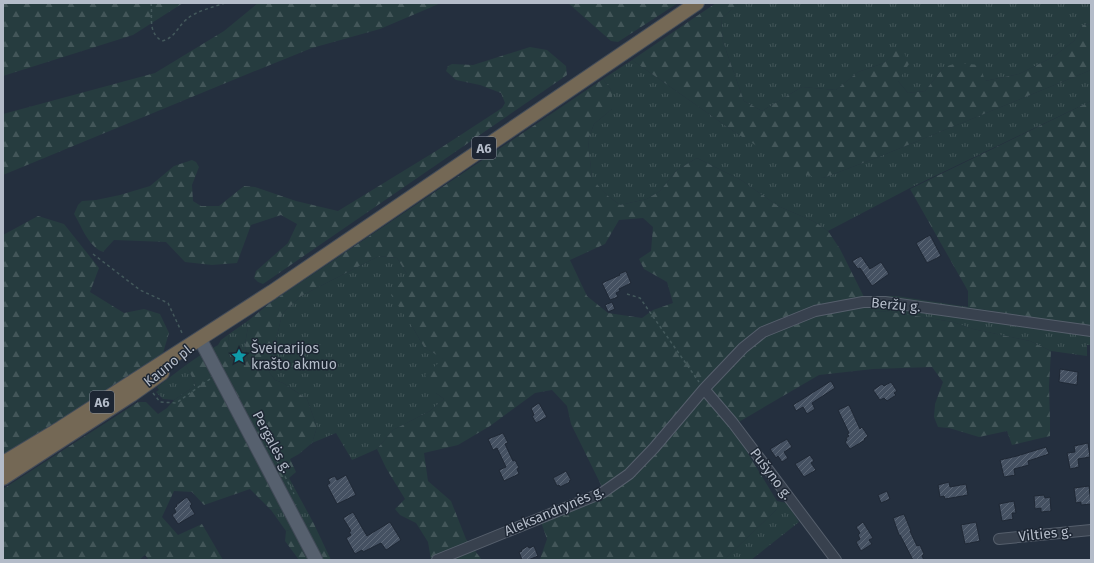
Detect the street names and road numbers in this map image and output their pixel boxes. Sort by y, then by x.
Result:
road number: A6 [472,137,496,159]
street label: Beržų g. [870,294,922,316]
street label: Kauno pl. [140,340,198,390]
road number: A6 [90,391,114,413]
street label: Pergalės g. [249,408,295,476]
street label: Pušyno g. [746,445,796,503]
street label: Aleksandrynės g. [502,482,606,540]
street label: Vilties g. [1018,523,1072,545]

